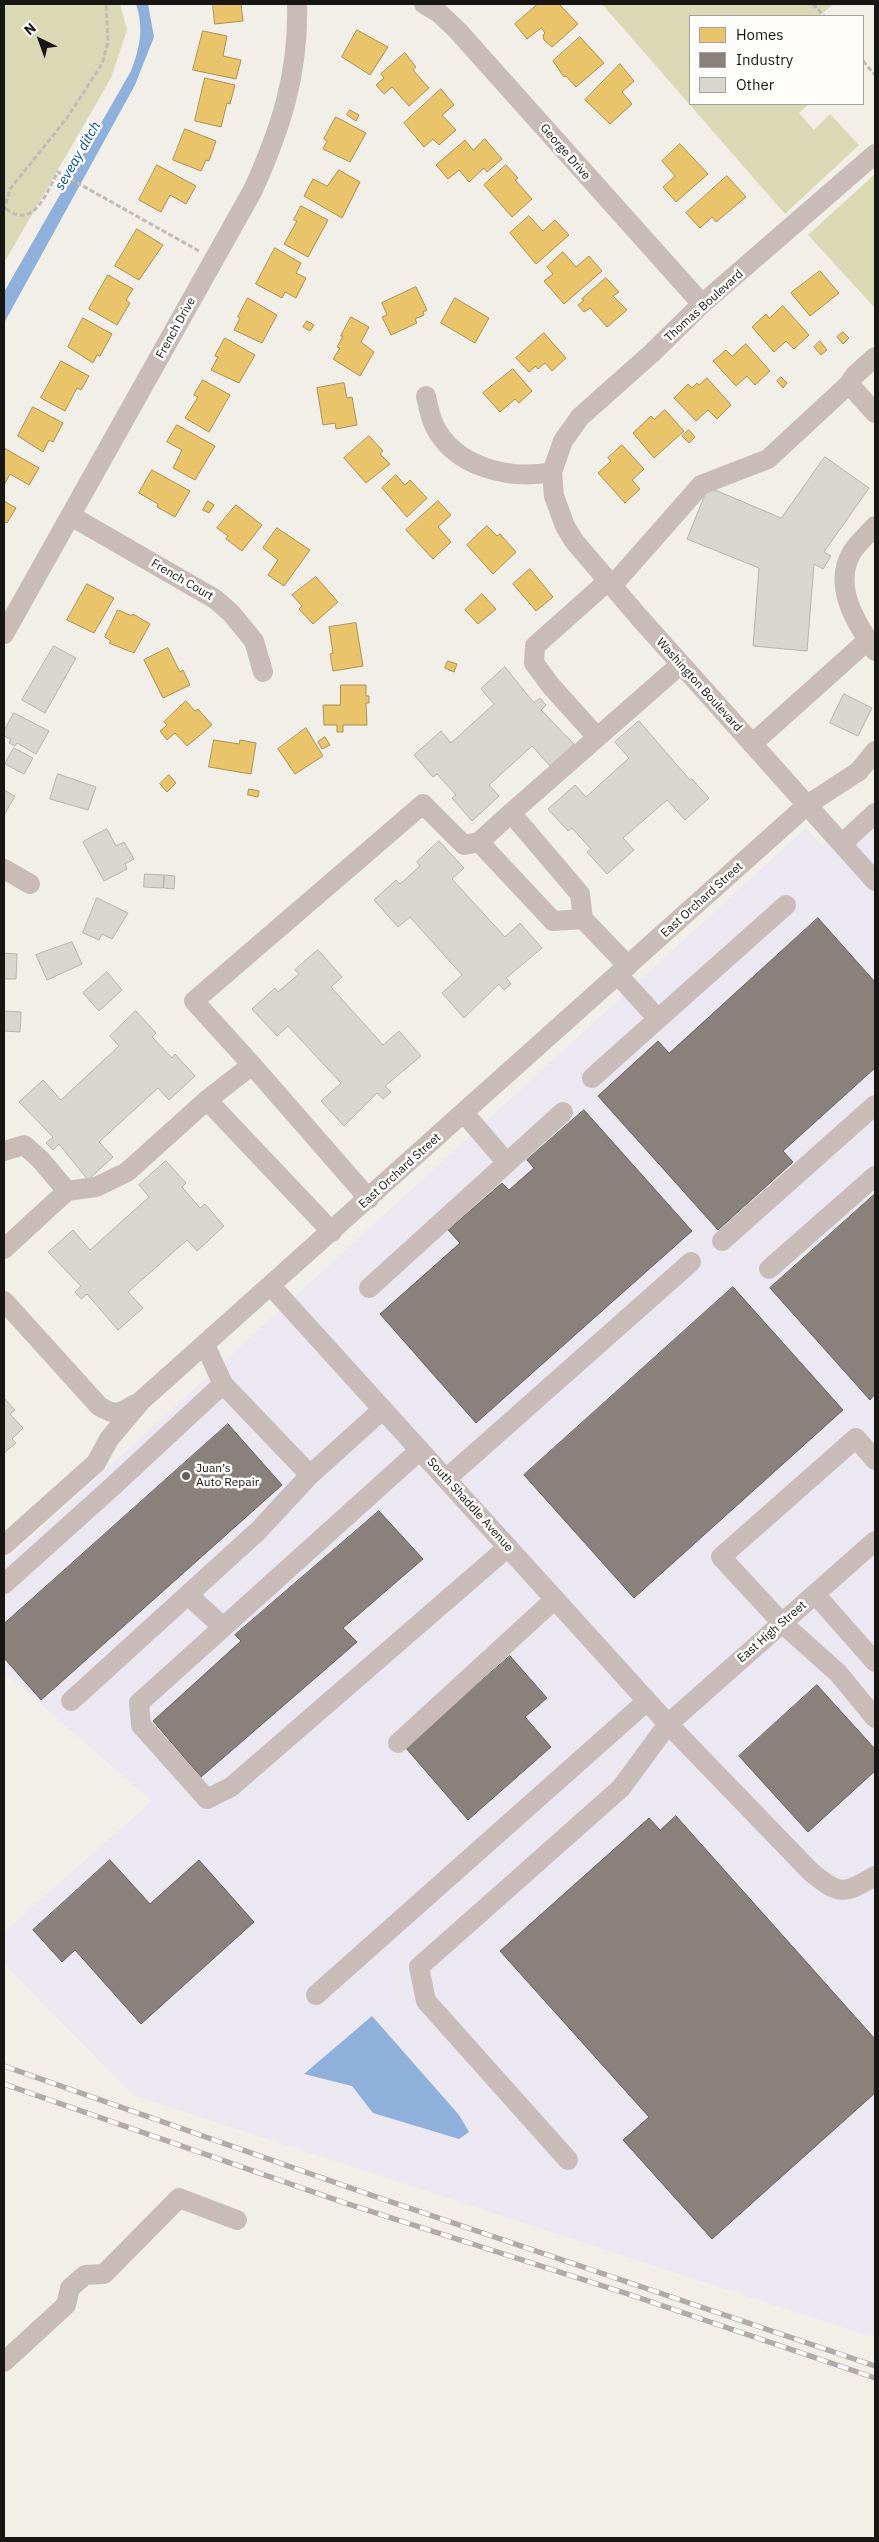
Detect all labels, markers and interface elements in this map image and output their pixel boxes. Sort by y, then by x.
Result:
north arrow [15,15,65,65]
legend [689,15,864,105]
text: N [20,19,40,39]
text: Homes [736,25,784,44]
text: Industry [736,50,793,69]
text: Other [736,75,774,94]
water label: seveay ditch [52,119,104,193]
street label: George Drive [537,121,593,183]
street label: Thomas Boulevard [662,267,746,345]
street label: French Drive [153,295,199,361]
street label: French Court [148,556,216,604]
street label: Washington Boulevard [653,635,745,735]
street label: East Orchard Street [658,859,746,941]
street label: East Orchard Street [356,1130,444,1212]
street label: South Shaddle Avenue [424,1455,516,1555]
place label: Juan’s Auto Repair [196,1462,259,1490]
marker: Juan’s Auto Repair [180,1470,192,1482]
street label: East High Street [735,1598,809,1666]

